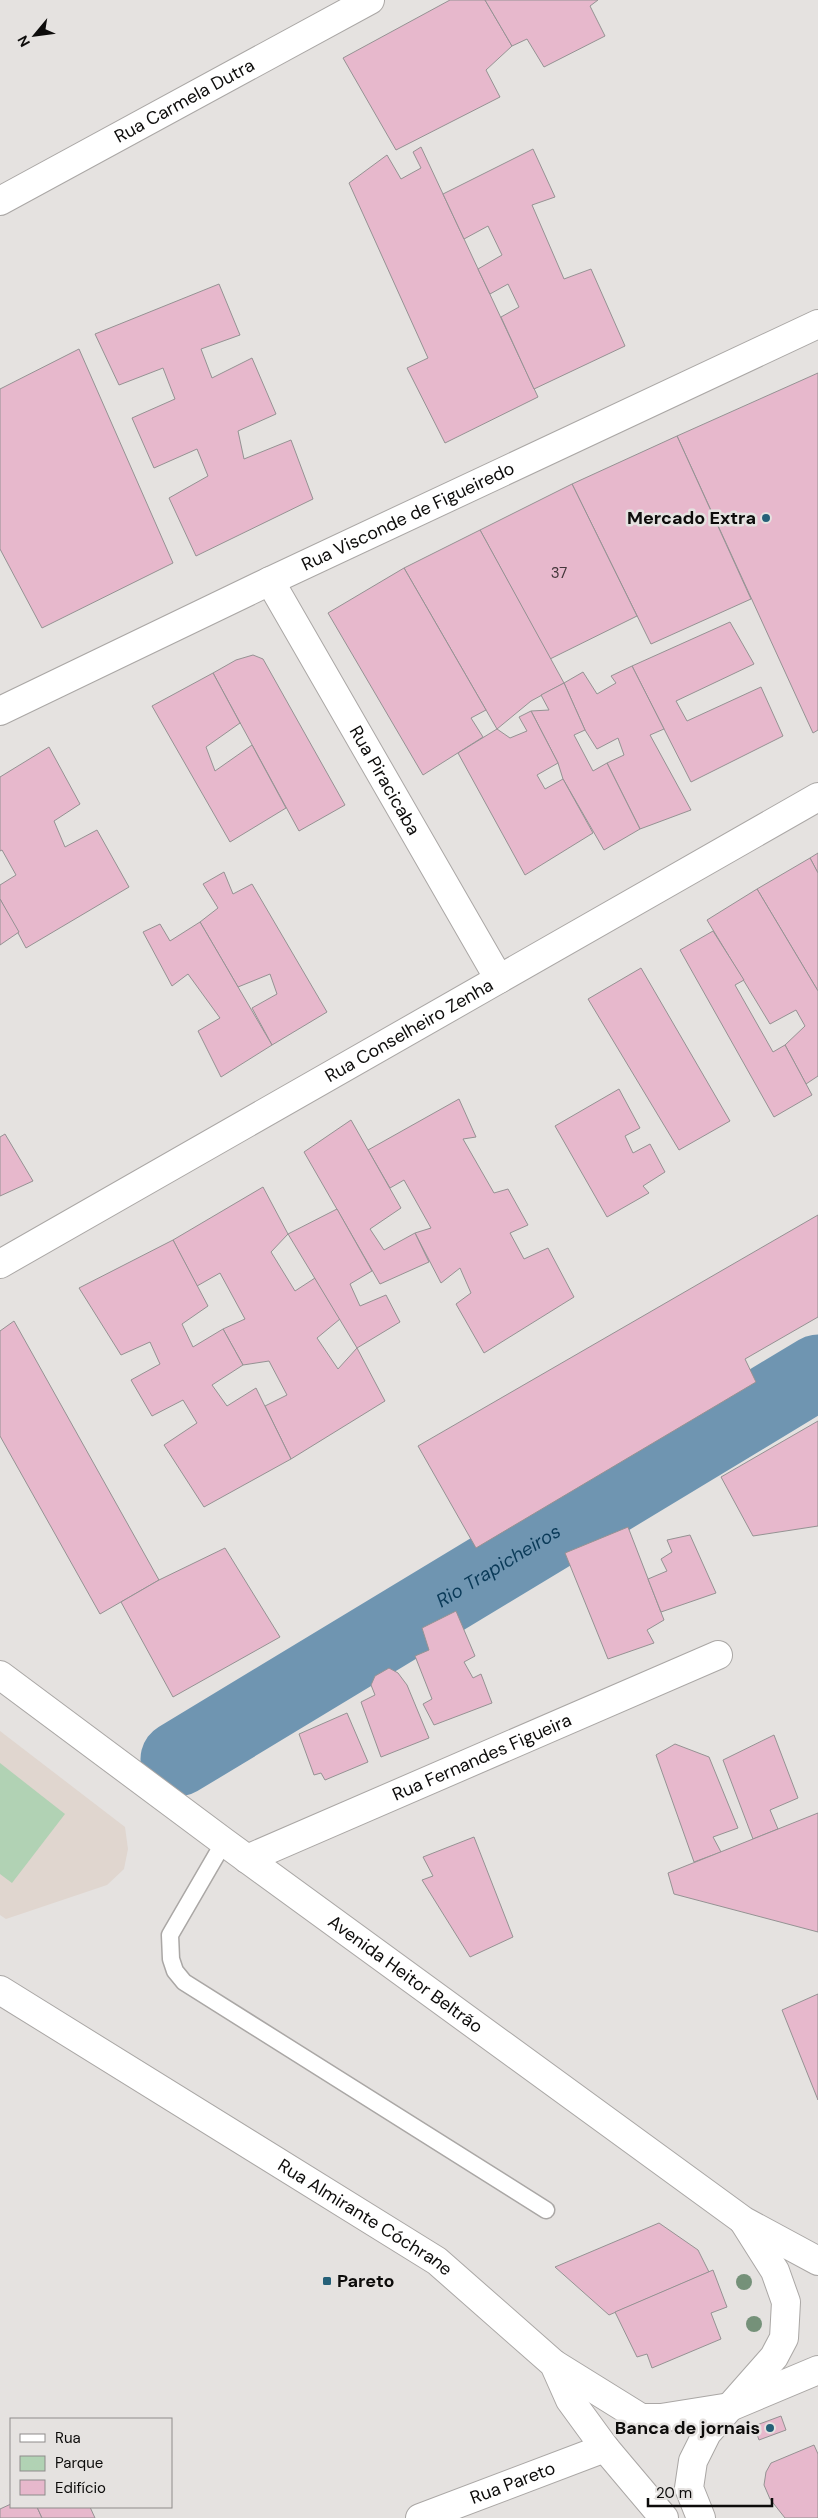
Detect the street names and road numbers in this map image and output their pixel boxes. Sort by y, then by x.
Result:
street label: Rua Carmela Dutra [110,53,259,149]
street label: Rua Visconde de Figueiredo [298,456,518,577]
street label: Rua Piracicaba [344,721,426,840]
street label: Rua Conselheiro Zenha [321,973,498,1088]
street label: Rua Fernandes Figueira [389,1708,575,1807]
street label: Avenida Heitor Beltrão [323,1910,488,2039]
street label: Rua Almirante Cóchrane [273,2153,458,2281]
street label: Rua Pareto [467,2456,559,2510]

